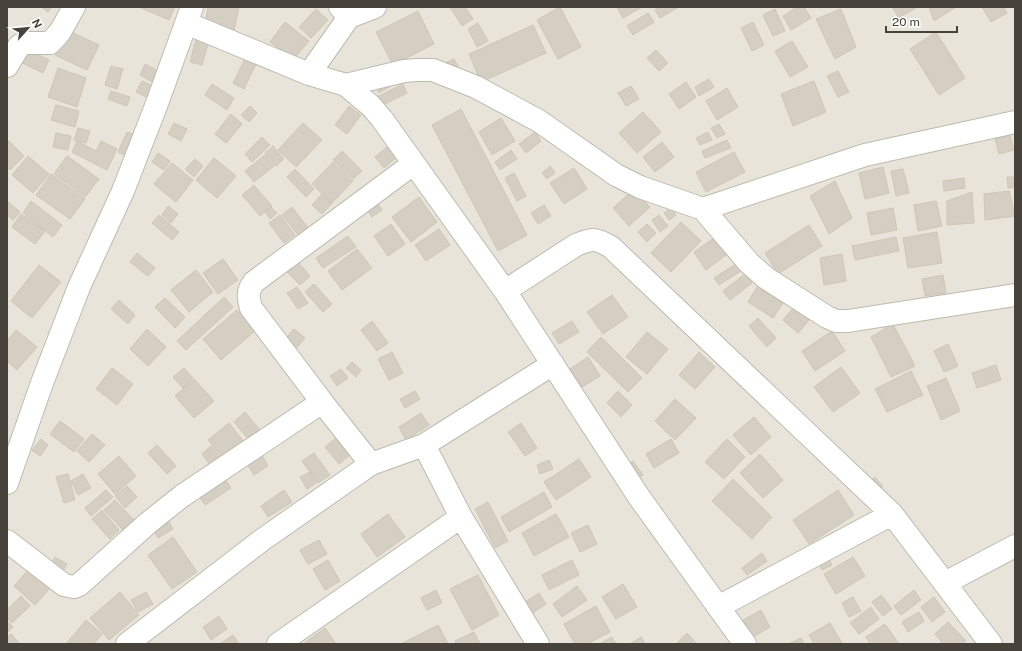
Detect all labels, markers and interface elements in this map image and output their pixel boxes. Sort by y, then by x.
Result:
north arrow [8,8,48,48]
scale bar [886,8,957,34]
text: 20 m [892,15,920,29]
text: N [30,17,44,30]

